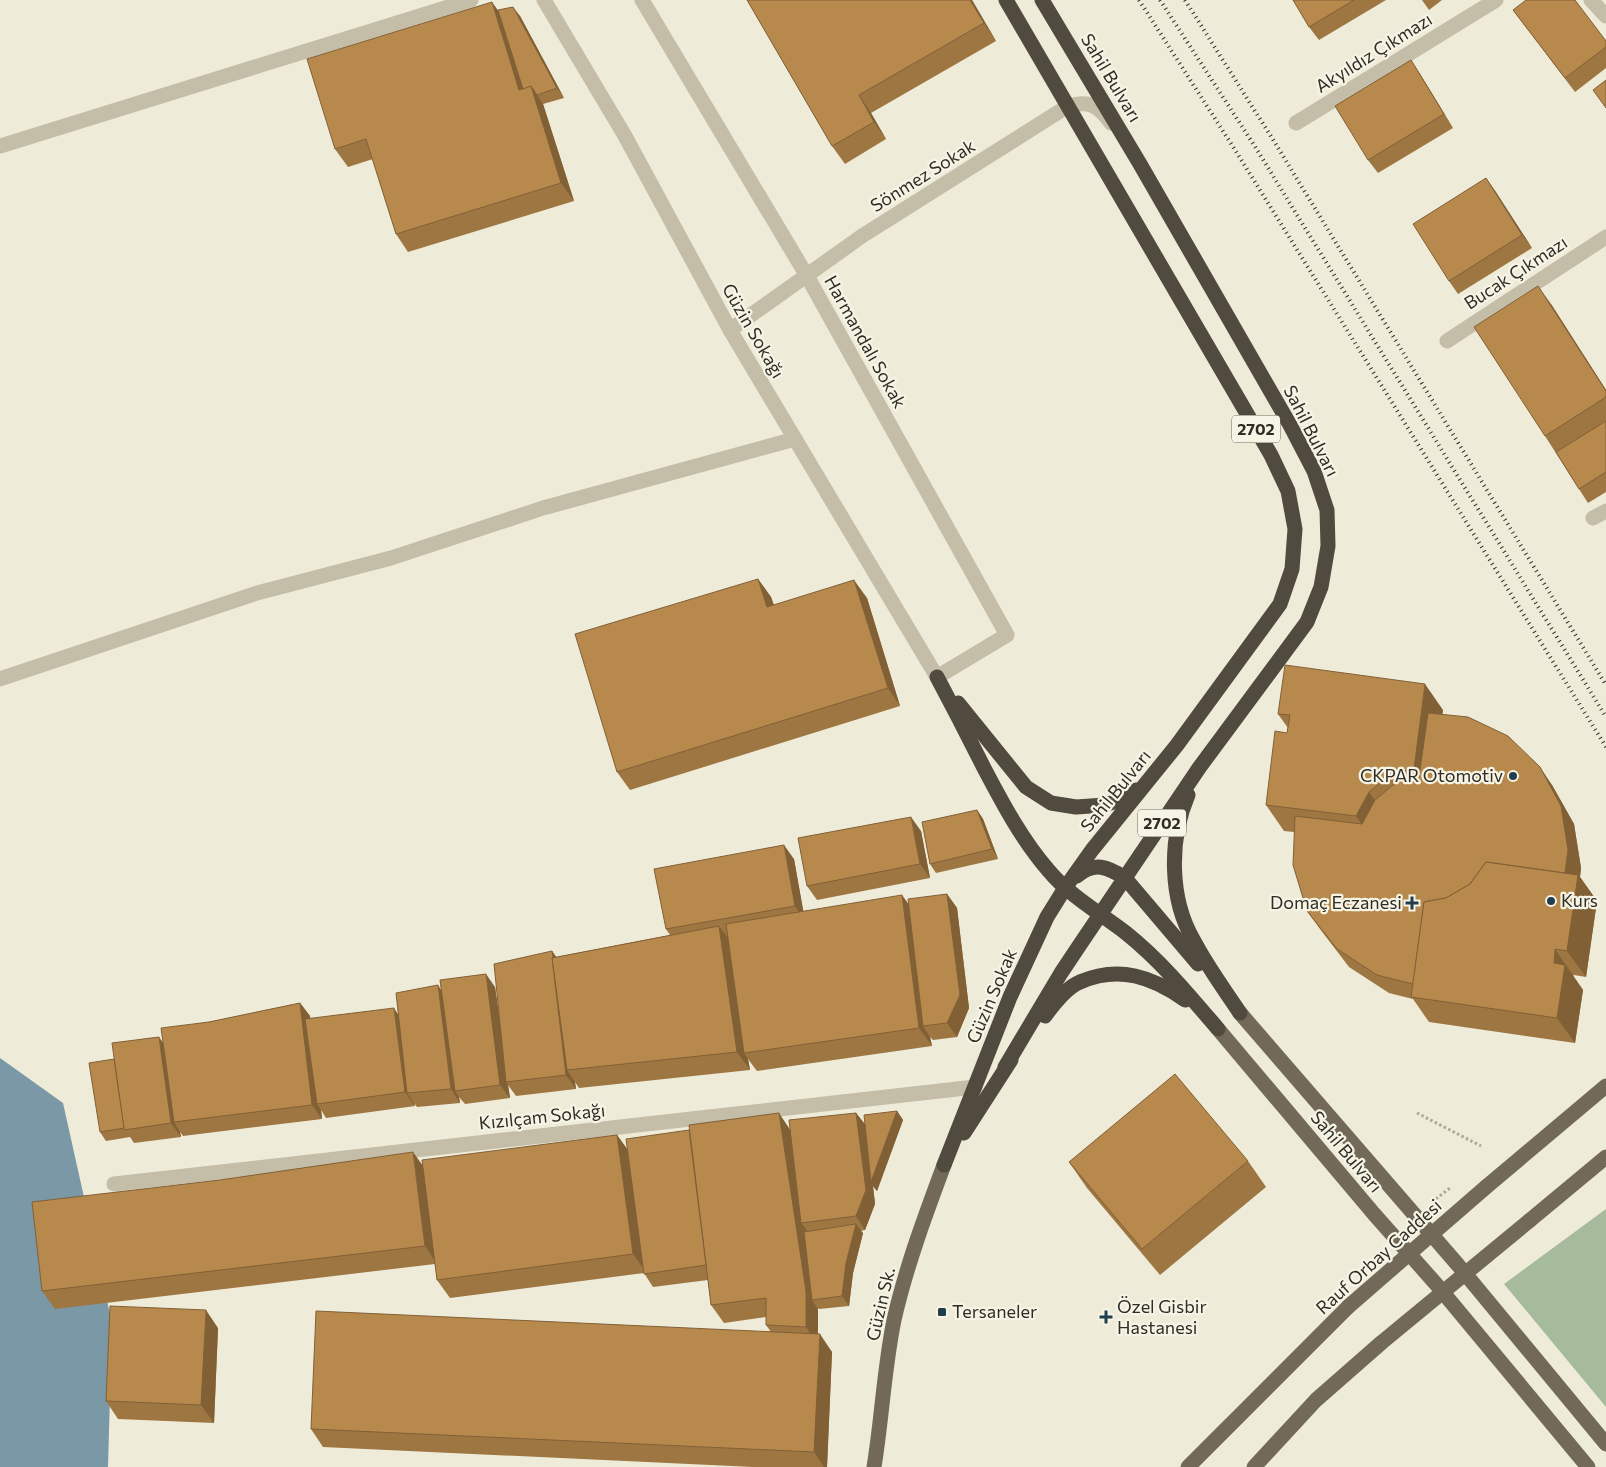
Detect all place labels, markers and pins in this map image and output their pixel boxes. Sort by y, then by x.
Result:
place label: CKPAR Otomotiv [1360,764,1503,786]
marker: CKPAR Otomotiv [1507,770,1519,782]
place label: Kurs [1561,889,1598,911]
place label: Domaç Eczanesi [1270,891,1402,913]
marker: Kurs [1545,895,1557,907]
marker: Domaç Eczanesi [1406,897,1418,909]
place label: Özel Gisbir Hastanesi [1117,1295,1207,1338]
place label: Tersaneler [952,1300,1037,1322]
marker: Tersaneler [936,1306,948,1318]
marker: Özel Gisbir Hastanesi [1099,1310,1113,1324]

